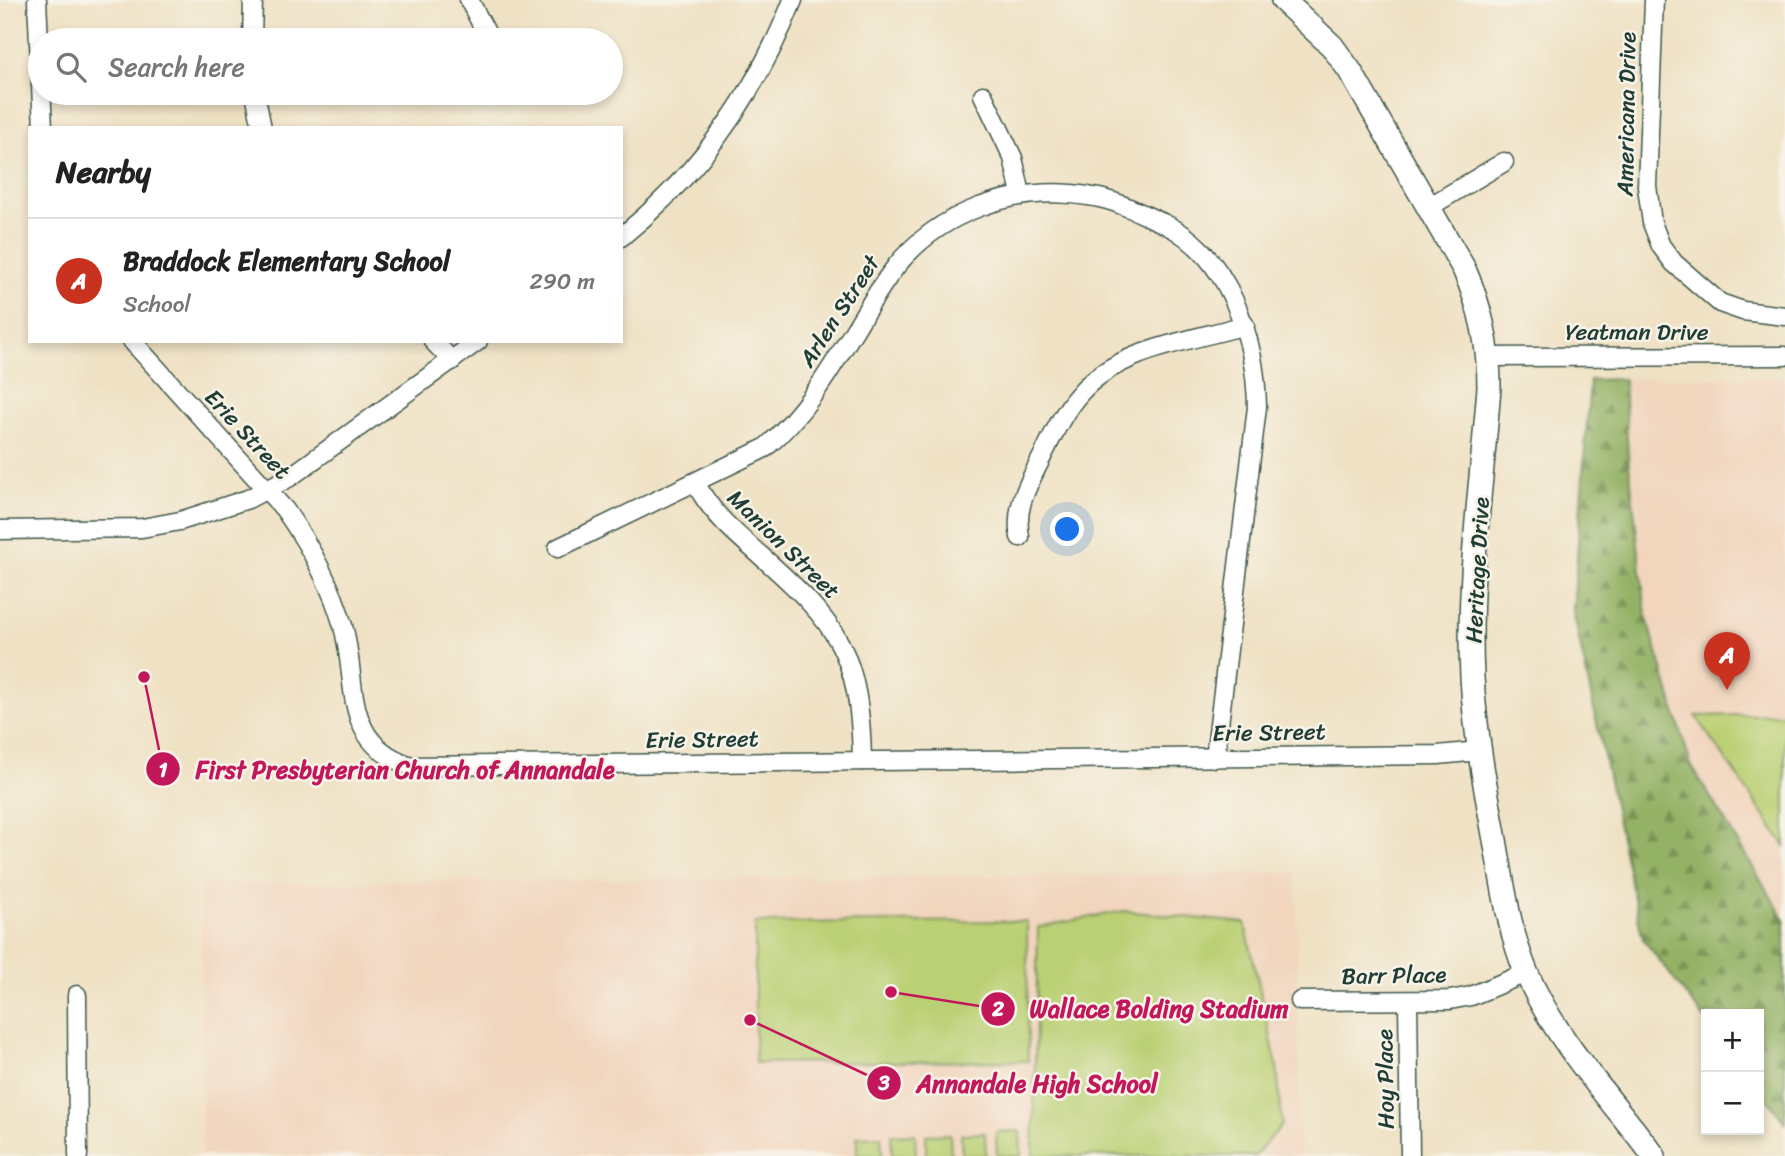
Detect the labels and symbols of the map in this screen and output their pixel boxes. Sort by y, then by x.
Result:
street label: Americana Drive [1605,31,1648,198]
street label: Arlen Street [787,245,892,377]
street label: Yeatman Drive [1565,312,1709,353]
street label: Erie Street [194,379,301,490]
street label: Manion Street [717,479,850,610]
street label: Heritage Drive [1453,496,1502,644]
your location [1050,512,1084,546]
pin: A [1704,632,1750,690]
street label: Erie Street [1212,711,1326,754]
street label: Erie Street [645,718,759,761]
callout: First Presbyterian Church of Annandale [146,747,629,792]
text: First Presbyterian Church of Annandale [195,749,615,791]
text: 1 [158,751,168,789]
street label: Barr Place [1341,954,1447,997]
callout: Wallace Bolding Stadium [980,987,1302,1032]
text: Wallace Bolding Stadium [1029,988,1289,1030]
text: 2 [991,990,1004,1028]
street label: Hoy Place [1364,1029,1407,1129]
callout: Annandale High School [867,1061,1171,1106]
text: Annandale High School [915,1063,1159,1105]
text: 3 [877,1064,890,1102]

